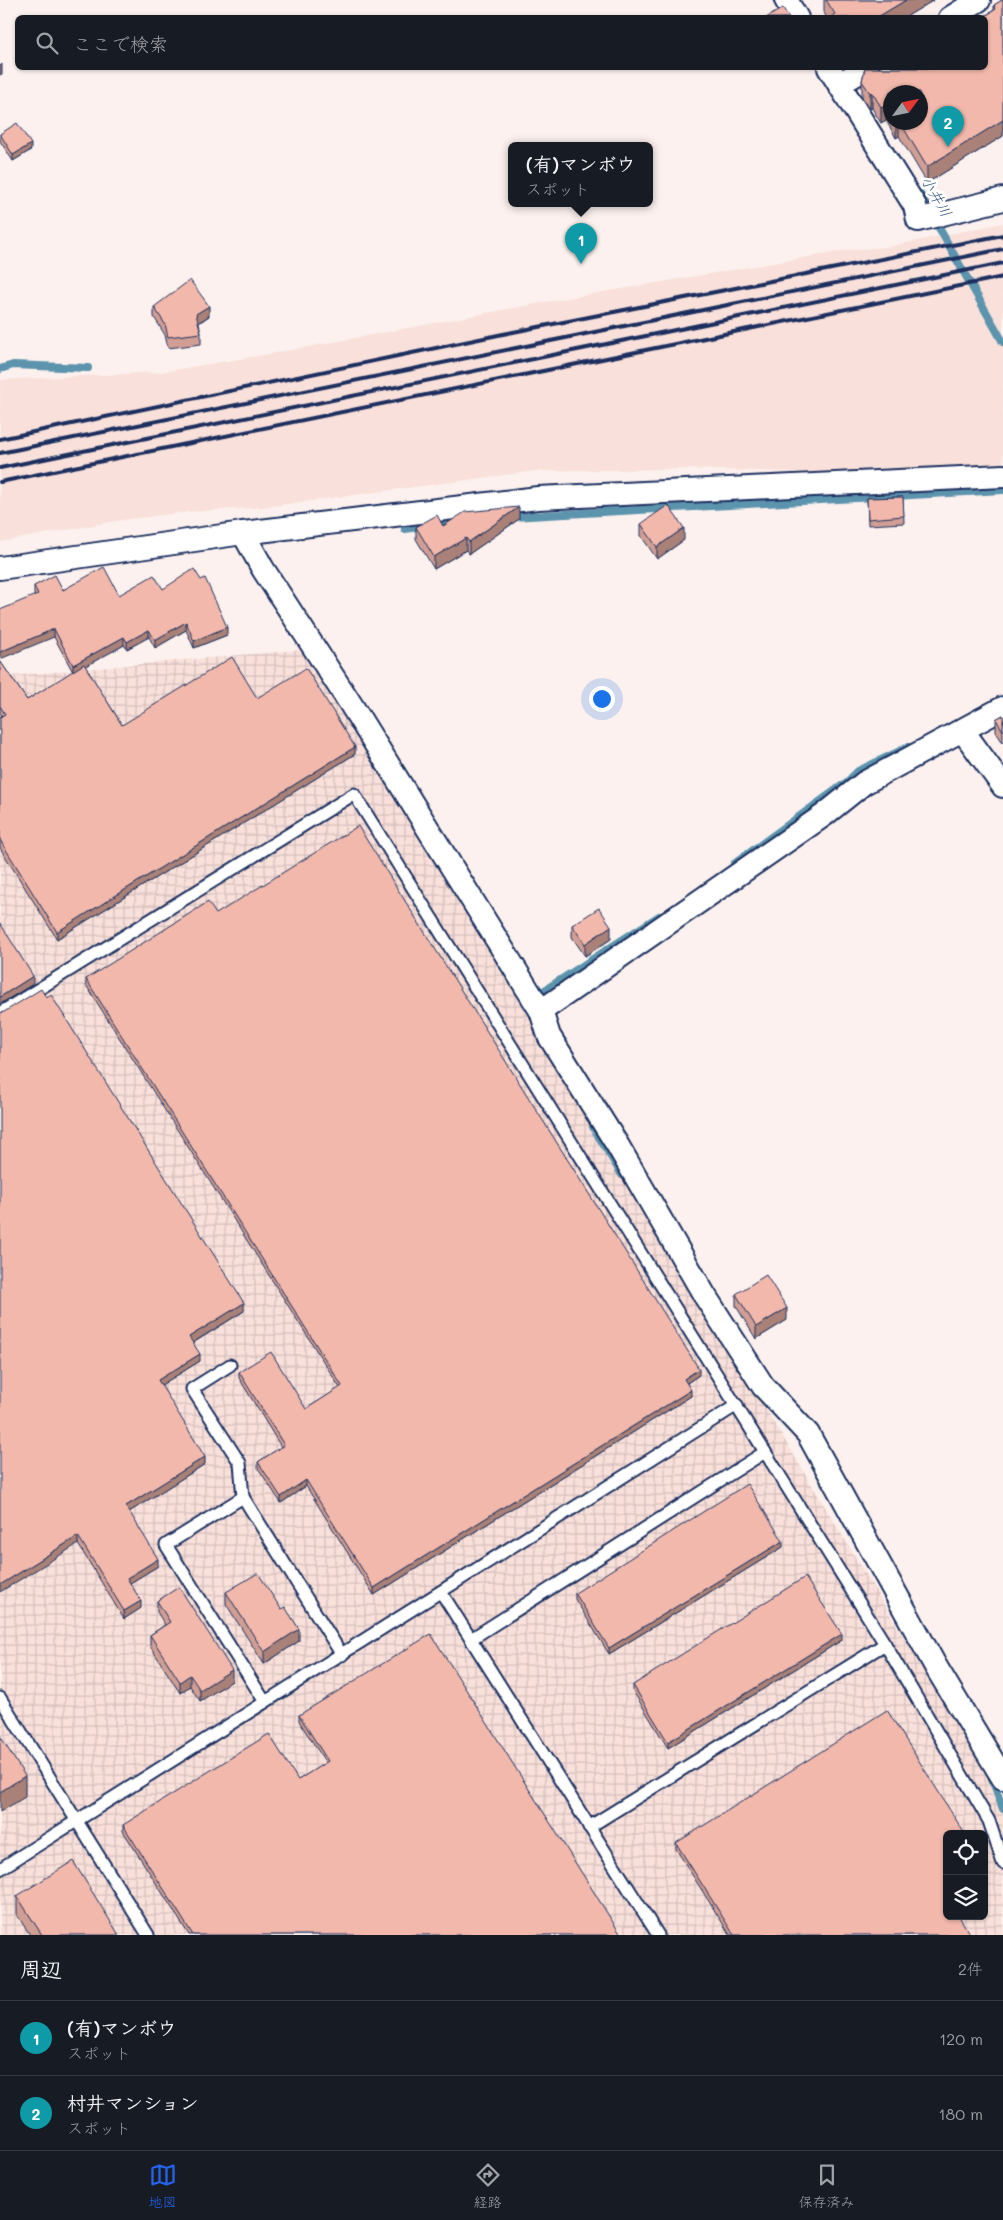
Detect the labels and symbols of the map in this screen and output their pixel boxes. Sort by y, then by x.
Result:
north arrow [883,85,928,130]
pin: 2 [932,106,964,147]
water label: 小井川 [917,172,957,220]
pin: 1 [565,223,597,264]
your location [589,686,615,712]

